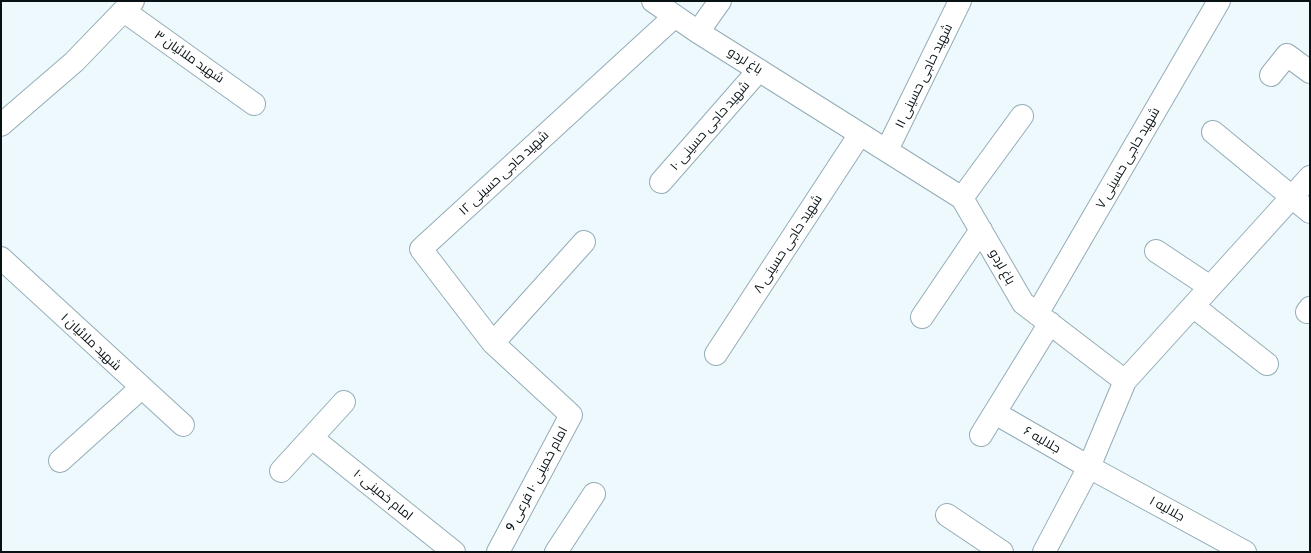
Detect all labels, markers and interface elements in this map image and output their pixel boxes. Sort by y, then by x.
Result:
street label: شهید حاجی حسینی ۱۱ [892,21,956,131]
street label: شهید ملائیان ۳ [151,27,227,87]
street label: باغ لردو [725,44,765,78]
street label: شهید حاجی حسینی ۱۰ [667,78,753,174]
street label: شهید حاجی حسینی ۷ [1093,105,1163,211]
street label: شهید حاجی حسینی ۱۲ [456,127,552,219]
street label: شهید حاجی حسینی ۸ [750,192,826,296]
street label: باغ لردو [986,247,1018,287]
street label: شهید ملائیان ۱ [58,310,124,374]
street label: جلالیه ۶ [1021,423,1063,457]
street label: امام خمینی ۱۰ فرعی 9 [503,424,571,534]
street label: امام خمینی ۱۰ [350,466,416,524]
street label: جلالیه ۱ [1147,493,1187,525]

